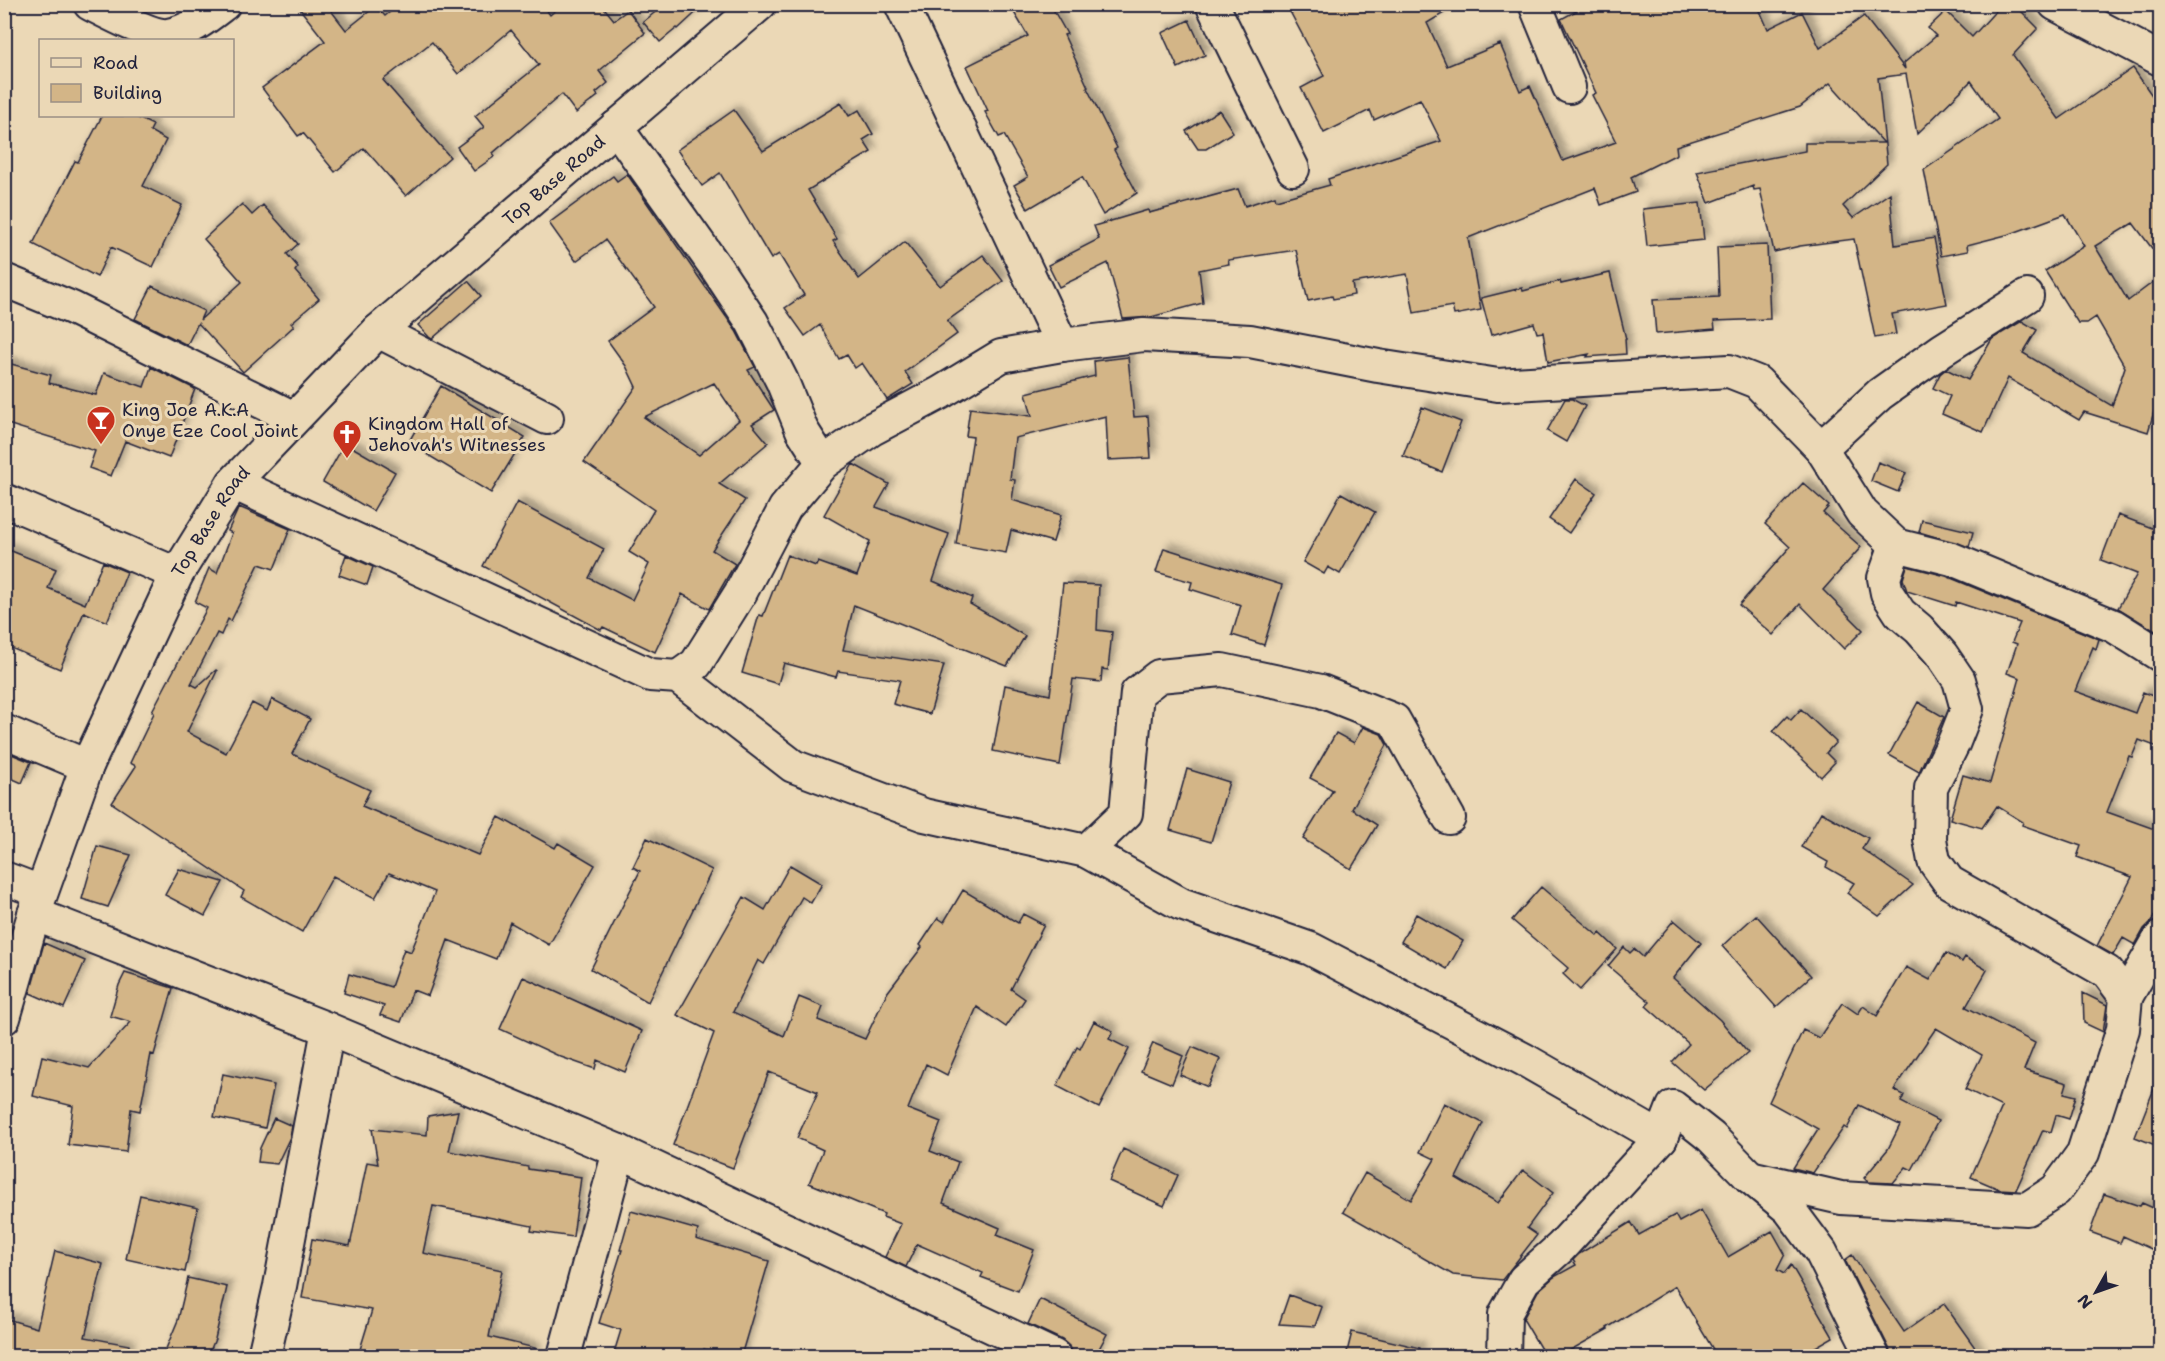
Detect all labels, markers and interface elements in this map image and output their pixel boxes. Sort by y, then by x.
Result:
legend [39,39,234,117]
text: Road [93,51,138,75]
text: Building [93,81,162,105]
street label: Top Base Road [497,130,610,231]
place label: King Joe A.K.A Onye Eze Cool Joint [122,398,299,443]
bar icon: King Joe A.K.A Onye Eze Cool Joint [85,404,117,446]
place label: Kingdom Hall of Jehovah's Witnesses [368,412,546,457]
church icon: Kingdom Hall of Jehovah's Witnesses [331,418,363,460]
street label: Top Base Road [166,460,255,582]
north arrow [2066,1262,2126,1322]
text: N [2073,1290,2097,1313]

